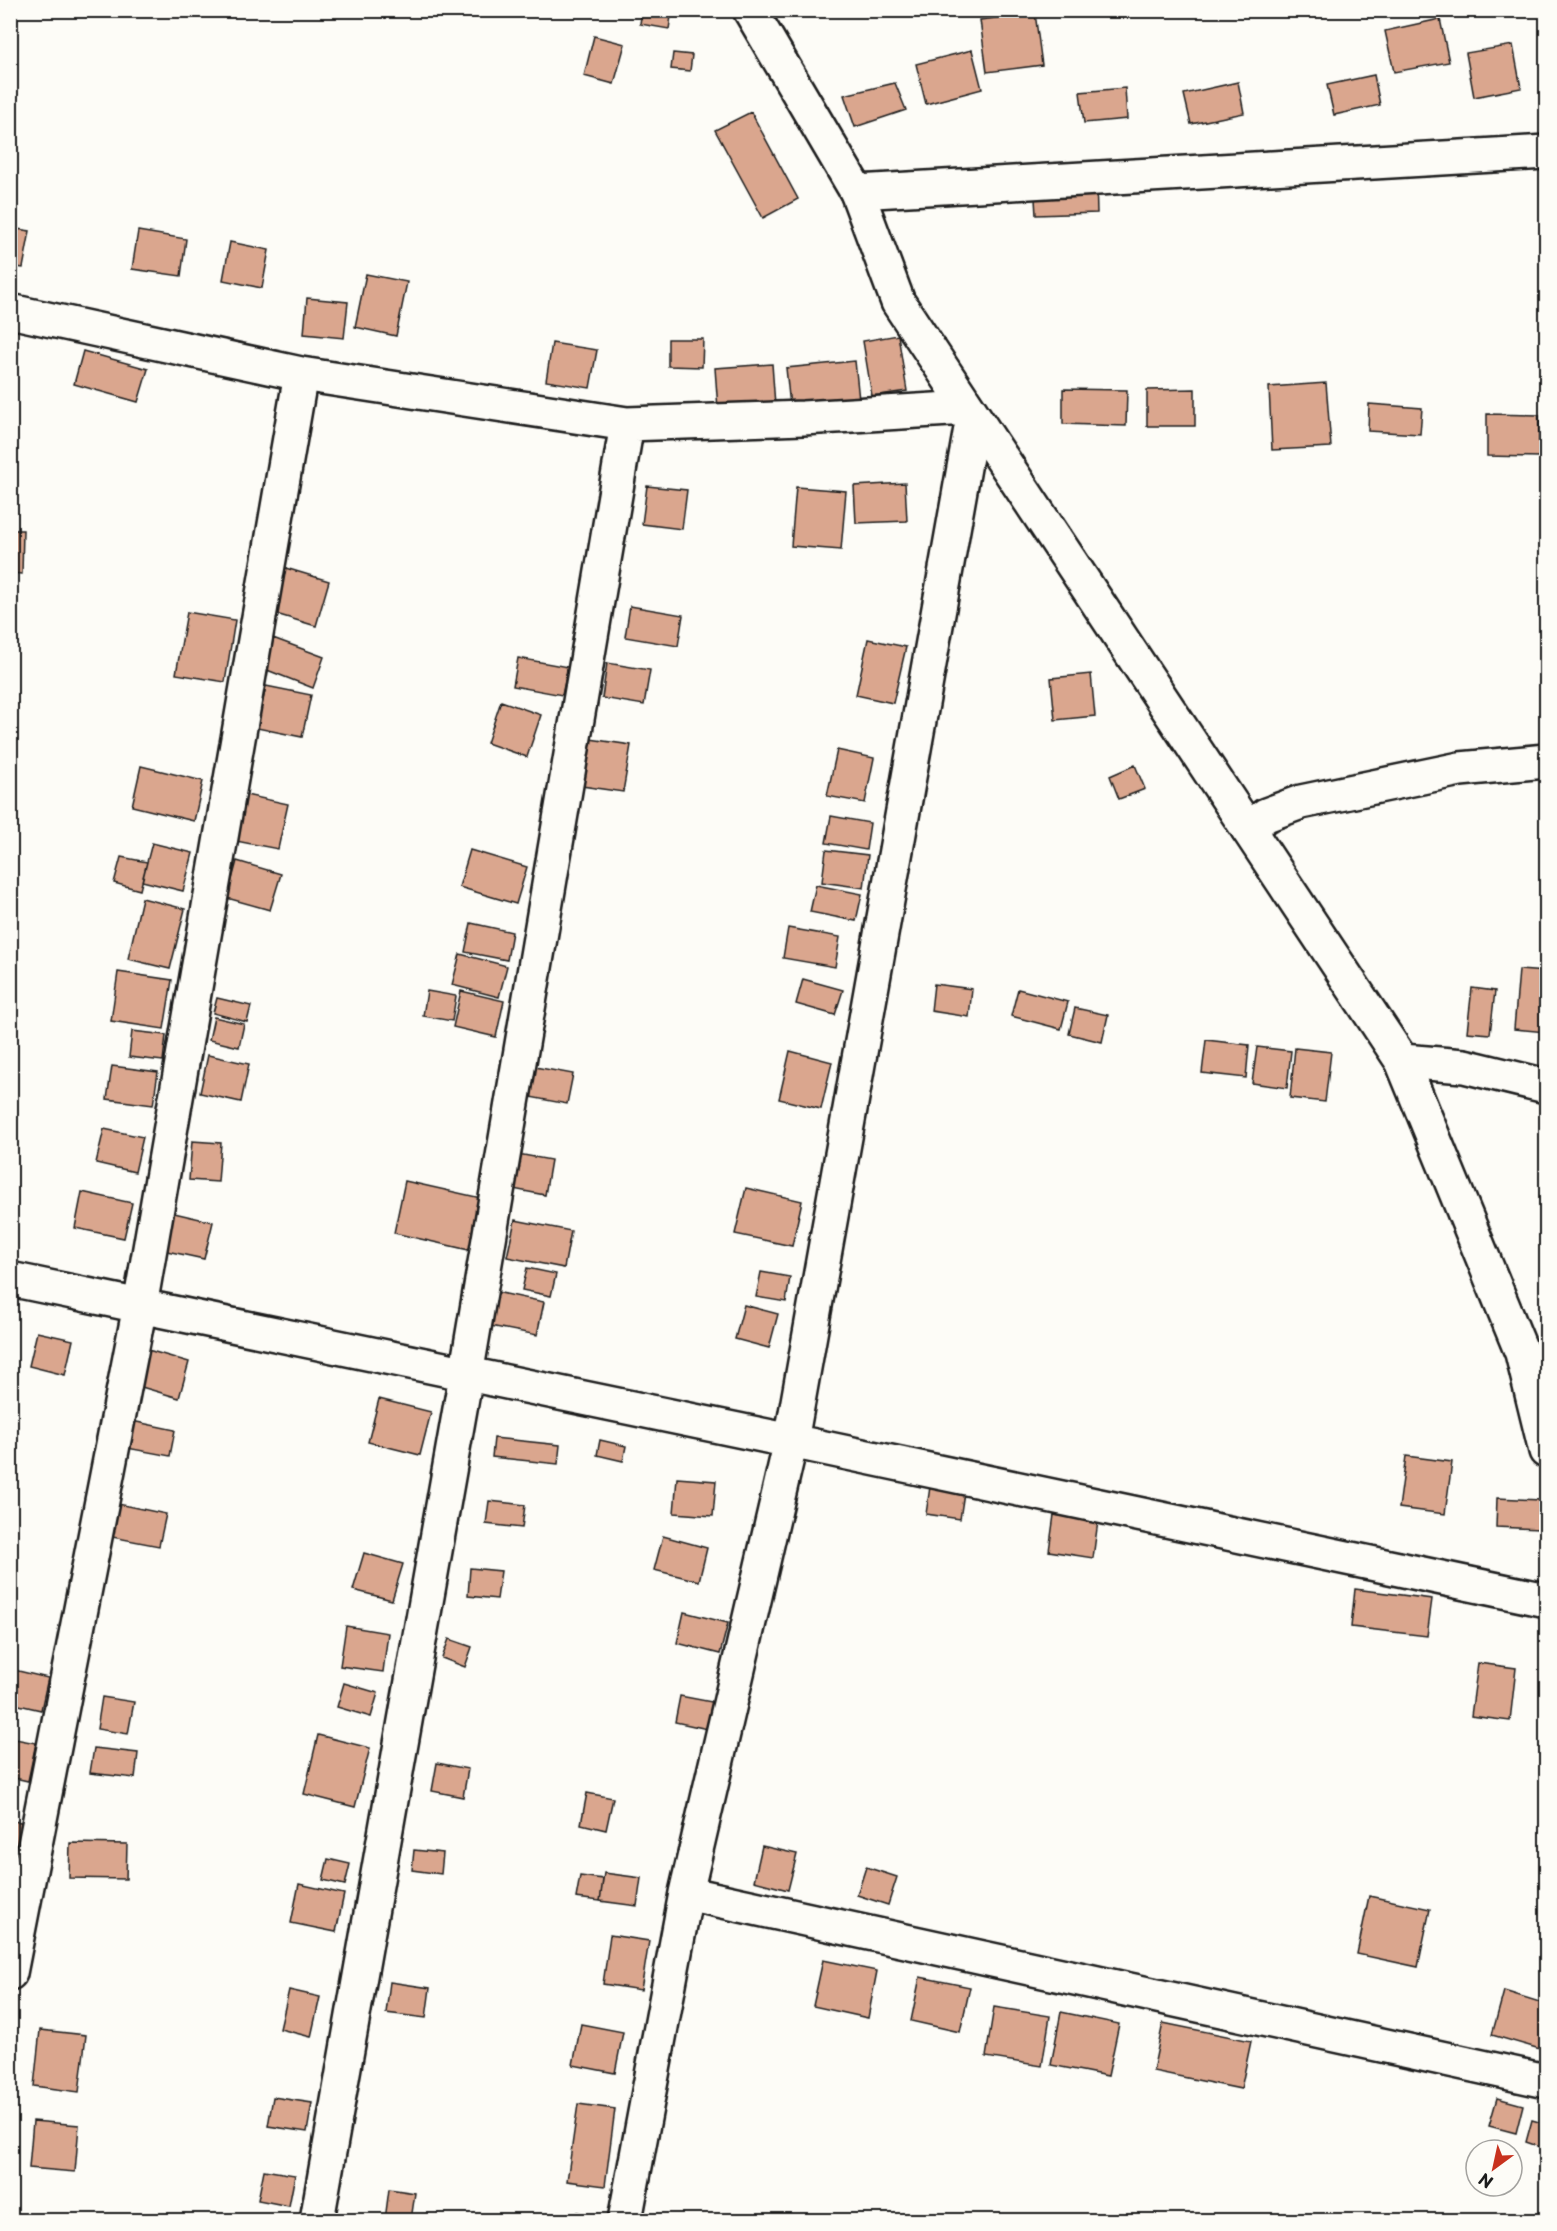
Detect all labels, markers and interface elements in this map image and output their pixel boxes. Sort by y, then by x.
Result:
north arrow [1464,2138,1524,2198]
text: N [1473,2168,1497,2195]

